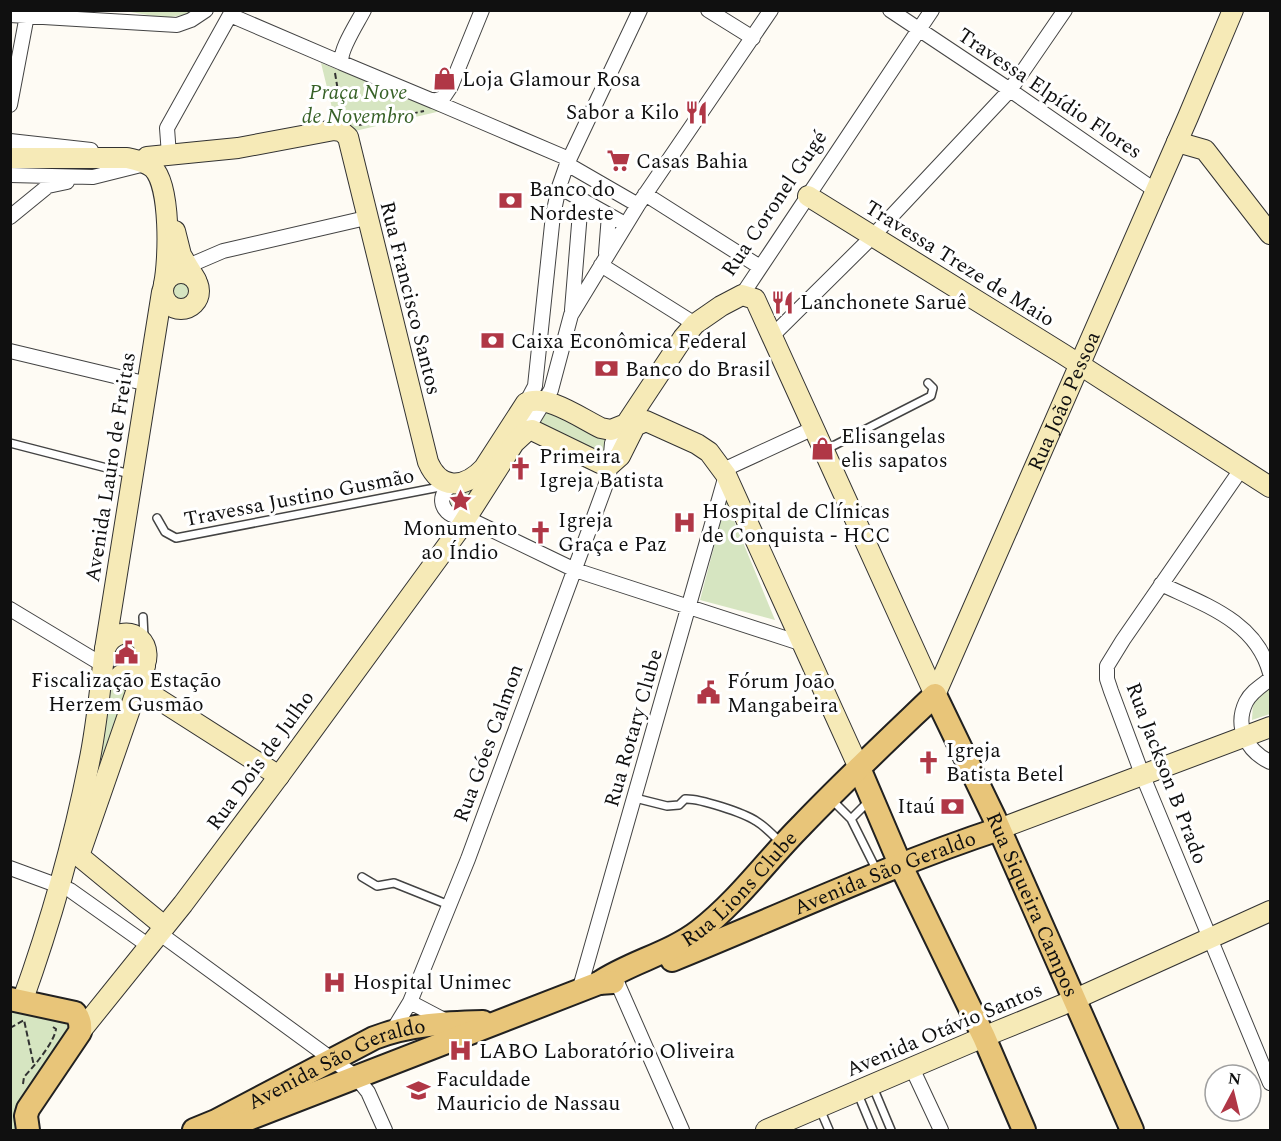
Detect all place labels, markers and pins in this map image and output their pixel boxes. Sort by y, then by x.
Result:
place label: Loja Glamour Rosa [462,64,641,96]
shop icon: Loja Glamour Rosa [431,66,457,92]
place label: Sabor a Kilo [566,97,679,129]
restaurant icon: Sabor a Kilo [684,99,710,125]
place label: Casas Bahia [636,146,749,178]
supermarket icon: Casas Bahia [605,148,631,174]
place label: Banco do Nordeste [529,174,615,230]
bank icon: Banco do Nordeste [498,188,524,214]
place label: Lanchonete Saruê [800,287,967,319]
restaurant icon: Lanchonete Saruê [769,289,795,315]
place label: Caixa Econômica Federal [511,326,747,358]
bank icon: Caixa Econômica Federal [480,328,506,354]
place label: Banco do Brasil [625,354,771,386]
bank icon: Banco do Brasil [594,356,620,382]
place label: Elisangelas elis sapatos [841,421,948,477]
shop icon: Elisangelas elis sapatos [810,435,836,461]
place label: Primeira Igreja Batista [539,441,664,497]
church icon: Primeira Igreja Batista [508,455,534,481]
place icon: Monumento ao Índio [447,487,473,513]
place label: Hospital de Clínicas de Conquista - HCC [702,496,890,552]
place label: Igreja Graça e Paz [558,505,667,561]
hospital icon: Hospital de Clínicas de Conquista - HCC [671,510,697,536]
place label: Monumento ao Índio [403,513,517,569]
church icon: Igreja Graça e Paz [527,519,553,545]
public building icon: Fiscalização Estação Herzem Gusmão [113,639,139,665]
place label: Fiscalização Estação Herzem Gusmão [31,665,221,721]
place label: Fórum João Mangabeira [727,666,839,722]
public building icon: Fórum João Mangabeira [696,680,722,706]
place label: Igreja Batista Betel [946,735,1064,791]
church icon: Igreja Batista Betel [915,749,941,775]
place label: Itaú [897,791,935,823]
bank icon: Itaú [940,793,966,819]
place label: Hospital Unimec [353,967,511,999]
hospital icon: Hospital Unimec [322,969,348,995]
place label: LABO Laboratório Oliveira [479,1036,735,1068]
hospital icon: LABO Laboratório Oliveira [448,1038,474,1064]
place label: Faculdade Mauricio de Nassau [436,1064,621,1120]
school or university icon: Faculdade Mauricio de Nassau [405,1078,431,1104]

